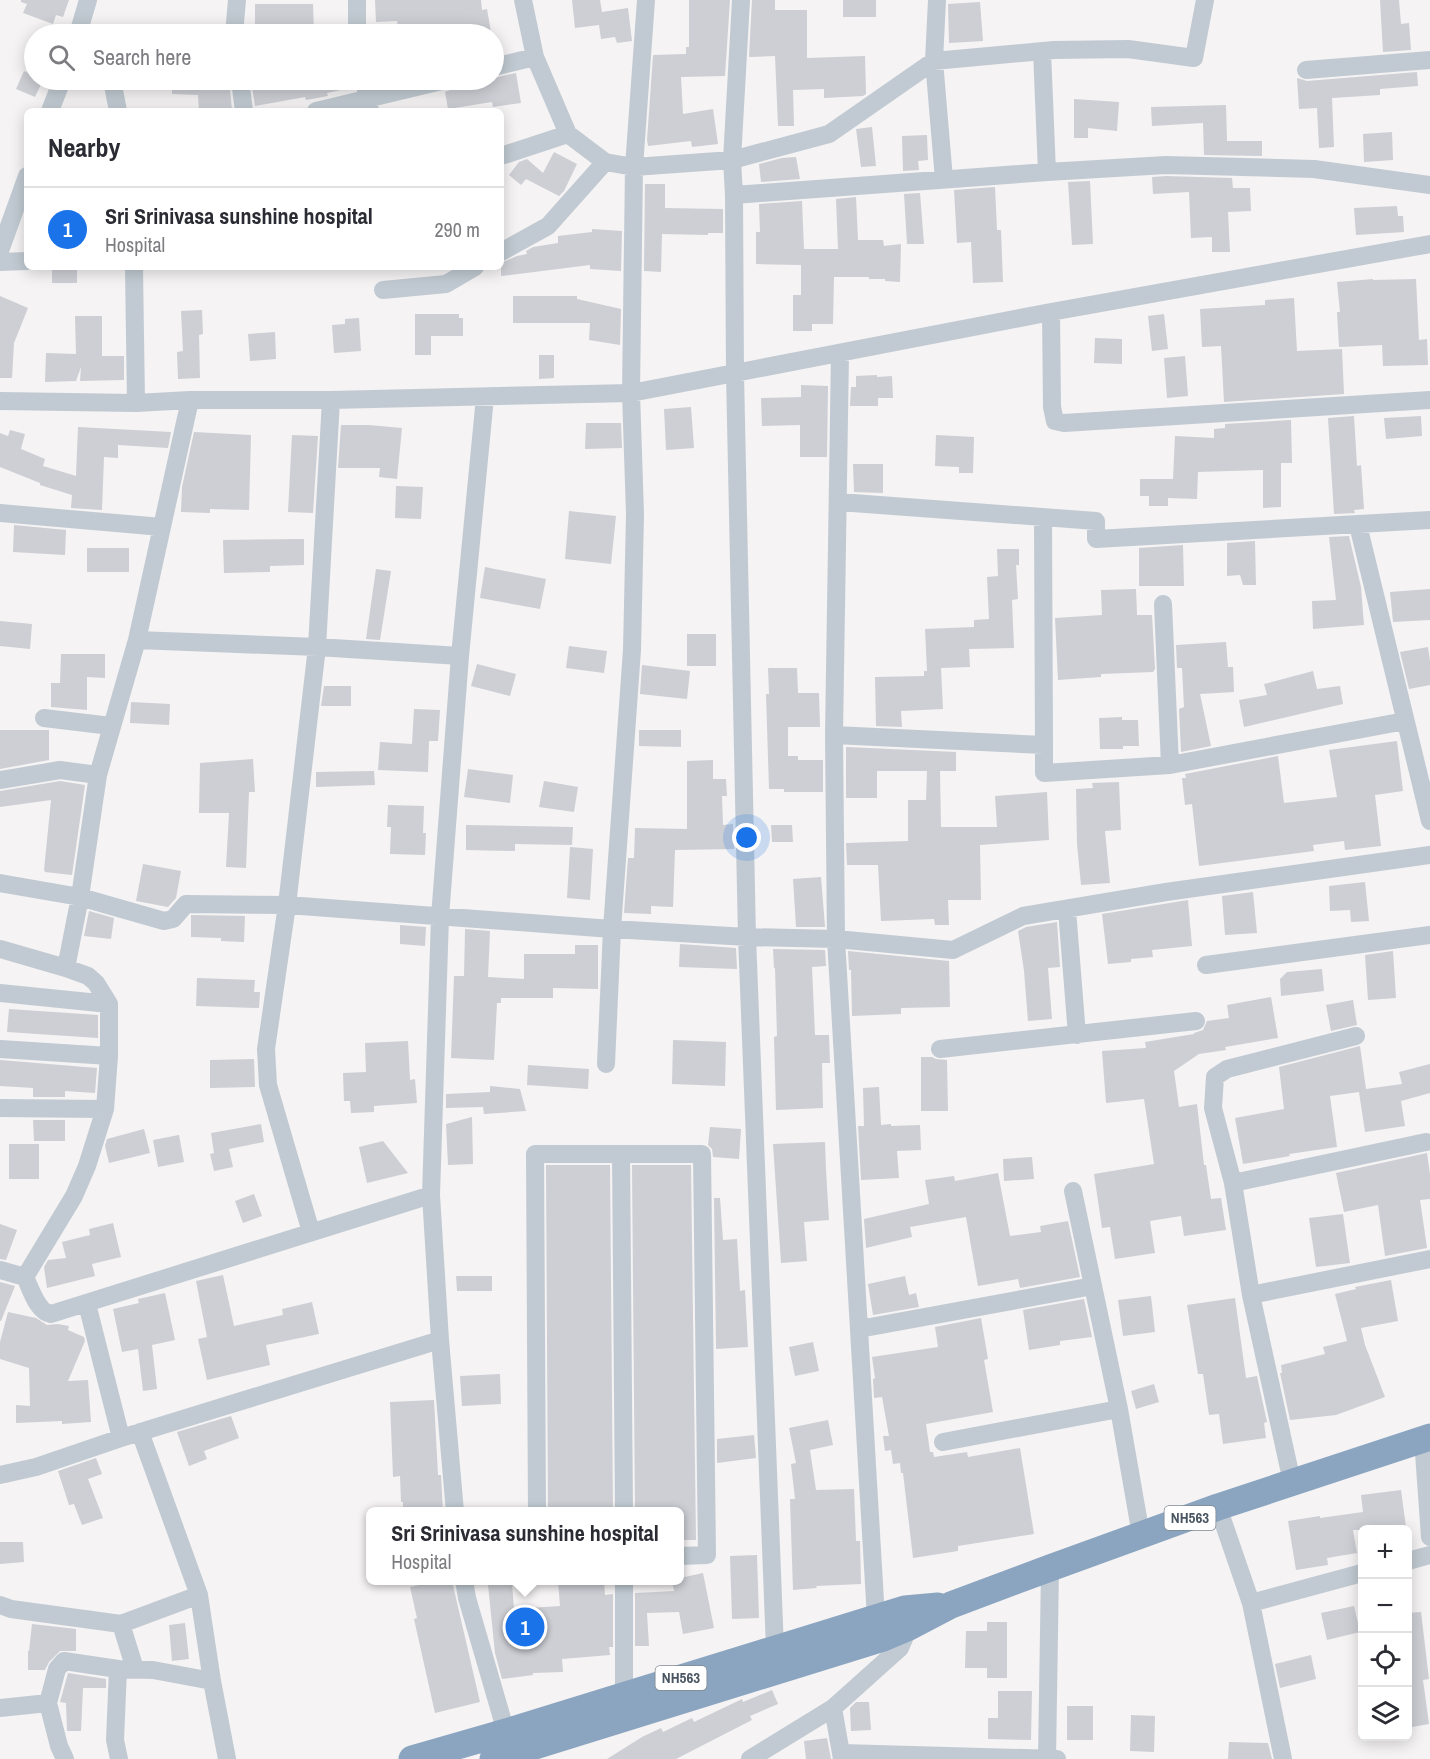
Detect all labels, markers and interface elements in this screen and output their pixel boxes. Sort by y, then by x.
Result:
search box [24,24,504,90]
icon: search [45,41,78,74]
text: Search here [93,42,191,72]
text: Nearby [48,130,120,165]
text: Sri Srinivasa sunshine hospital [105,201,373,231]
text: 1 [63,216,72,243]
text: 290 m [434,216,480,243]
text: Hospital [105,231,165,258]
your location [732,823,761,852]
road number: NH563 [1164,1506,1216,1530]
popup [366,1507,684,1585]
text: Sri Srinivasa sunshine hospital [391,1518,659,1548]
map controls [1358,1525,1412,1741]
button: + [1358,1525,1412,1579]
text: Hospital [391,1548,451,1575]
button: − [1358,1579,1412,1633]
pin: 1 [506,1604,544,1650]
button: locate [1358,1633,1412,1687]
road number: NH563 [656,1666,706,1690]
button: layers [1358,1687,1412,1741]

